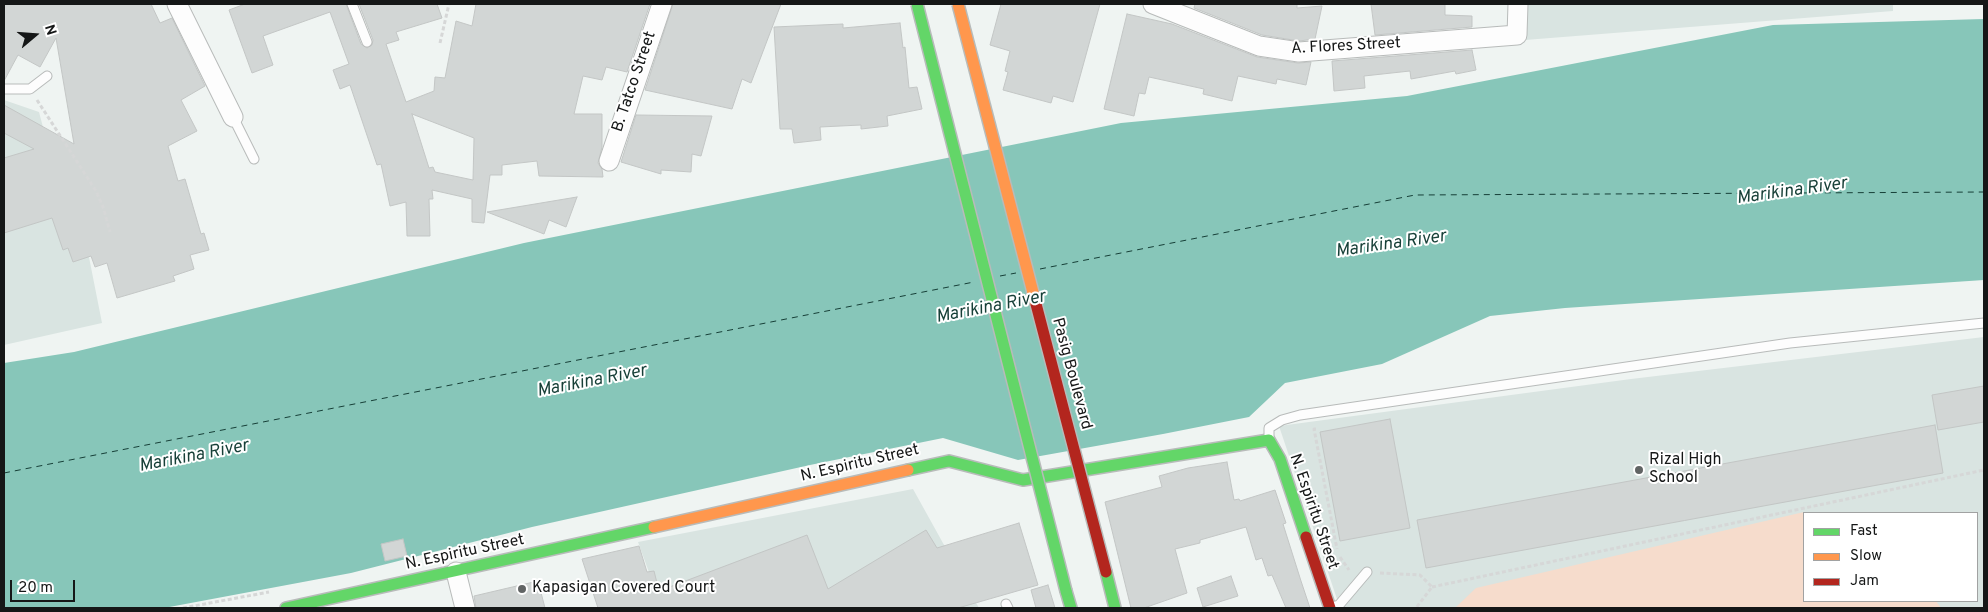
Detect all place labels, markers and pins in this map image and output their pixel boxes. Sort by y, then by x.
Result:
place label: Rizal High School [1649,451,1721,489]
marker: Rizal High School [1633,464,1645,476]
place label: Kapasigan Covered Court [532,579,715,599]
marker: Kapasigan Covered Court [516,583,528,595]

